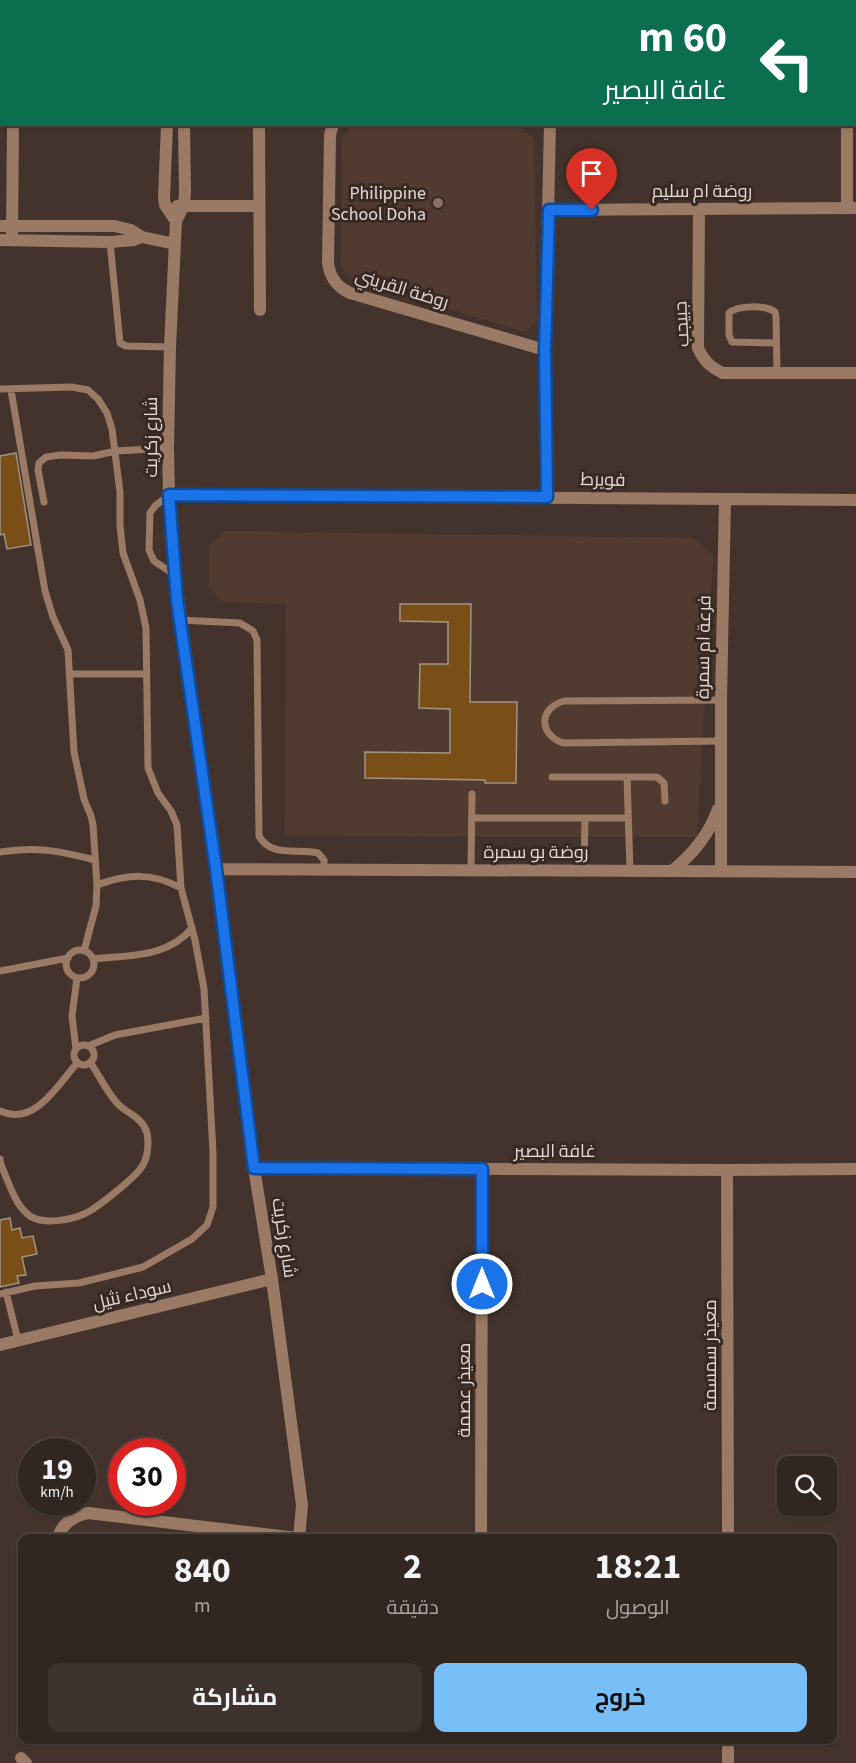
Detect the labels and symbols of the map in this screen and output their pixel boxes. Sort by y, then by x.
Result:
pin [566,148,617,210]
street label: روضة ام سليم [652,179,752,204]
place label: Philippine School Doha [331,181,426,227]
marker: Philippine School Doha [431,196,445,210]
street label: روضة القريني [352,263,452,316]
street label: جبيجب [668,300,696,348]
street label: شارع زكريت [139,397,164,477]
street label: فويرط [580,467,626,493]
street label: فرعة ام سمرة [691,595,717,699]
street label: روضة بو سمرة [483,840,589,865]
street label: غافة البصير [513,1139,596,1164]
street label: شارع زكريت [265,1196,303,1280]
position arrow [450,1252,514,1316]
street label: سوداء نثيل [90,1274,174,1316]
street label: معيذر سمسمة [698,1299,723,1411]
street label: معيذر عصمة [452,1343,477,1437]
speed limit sign: 30 [108,1438,186,1516]

